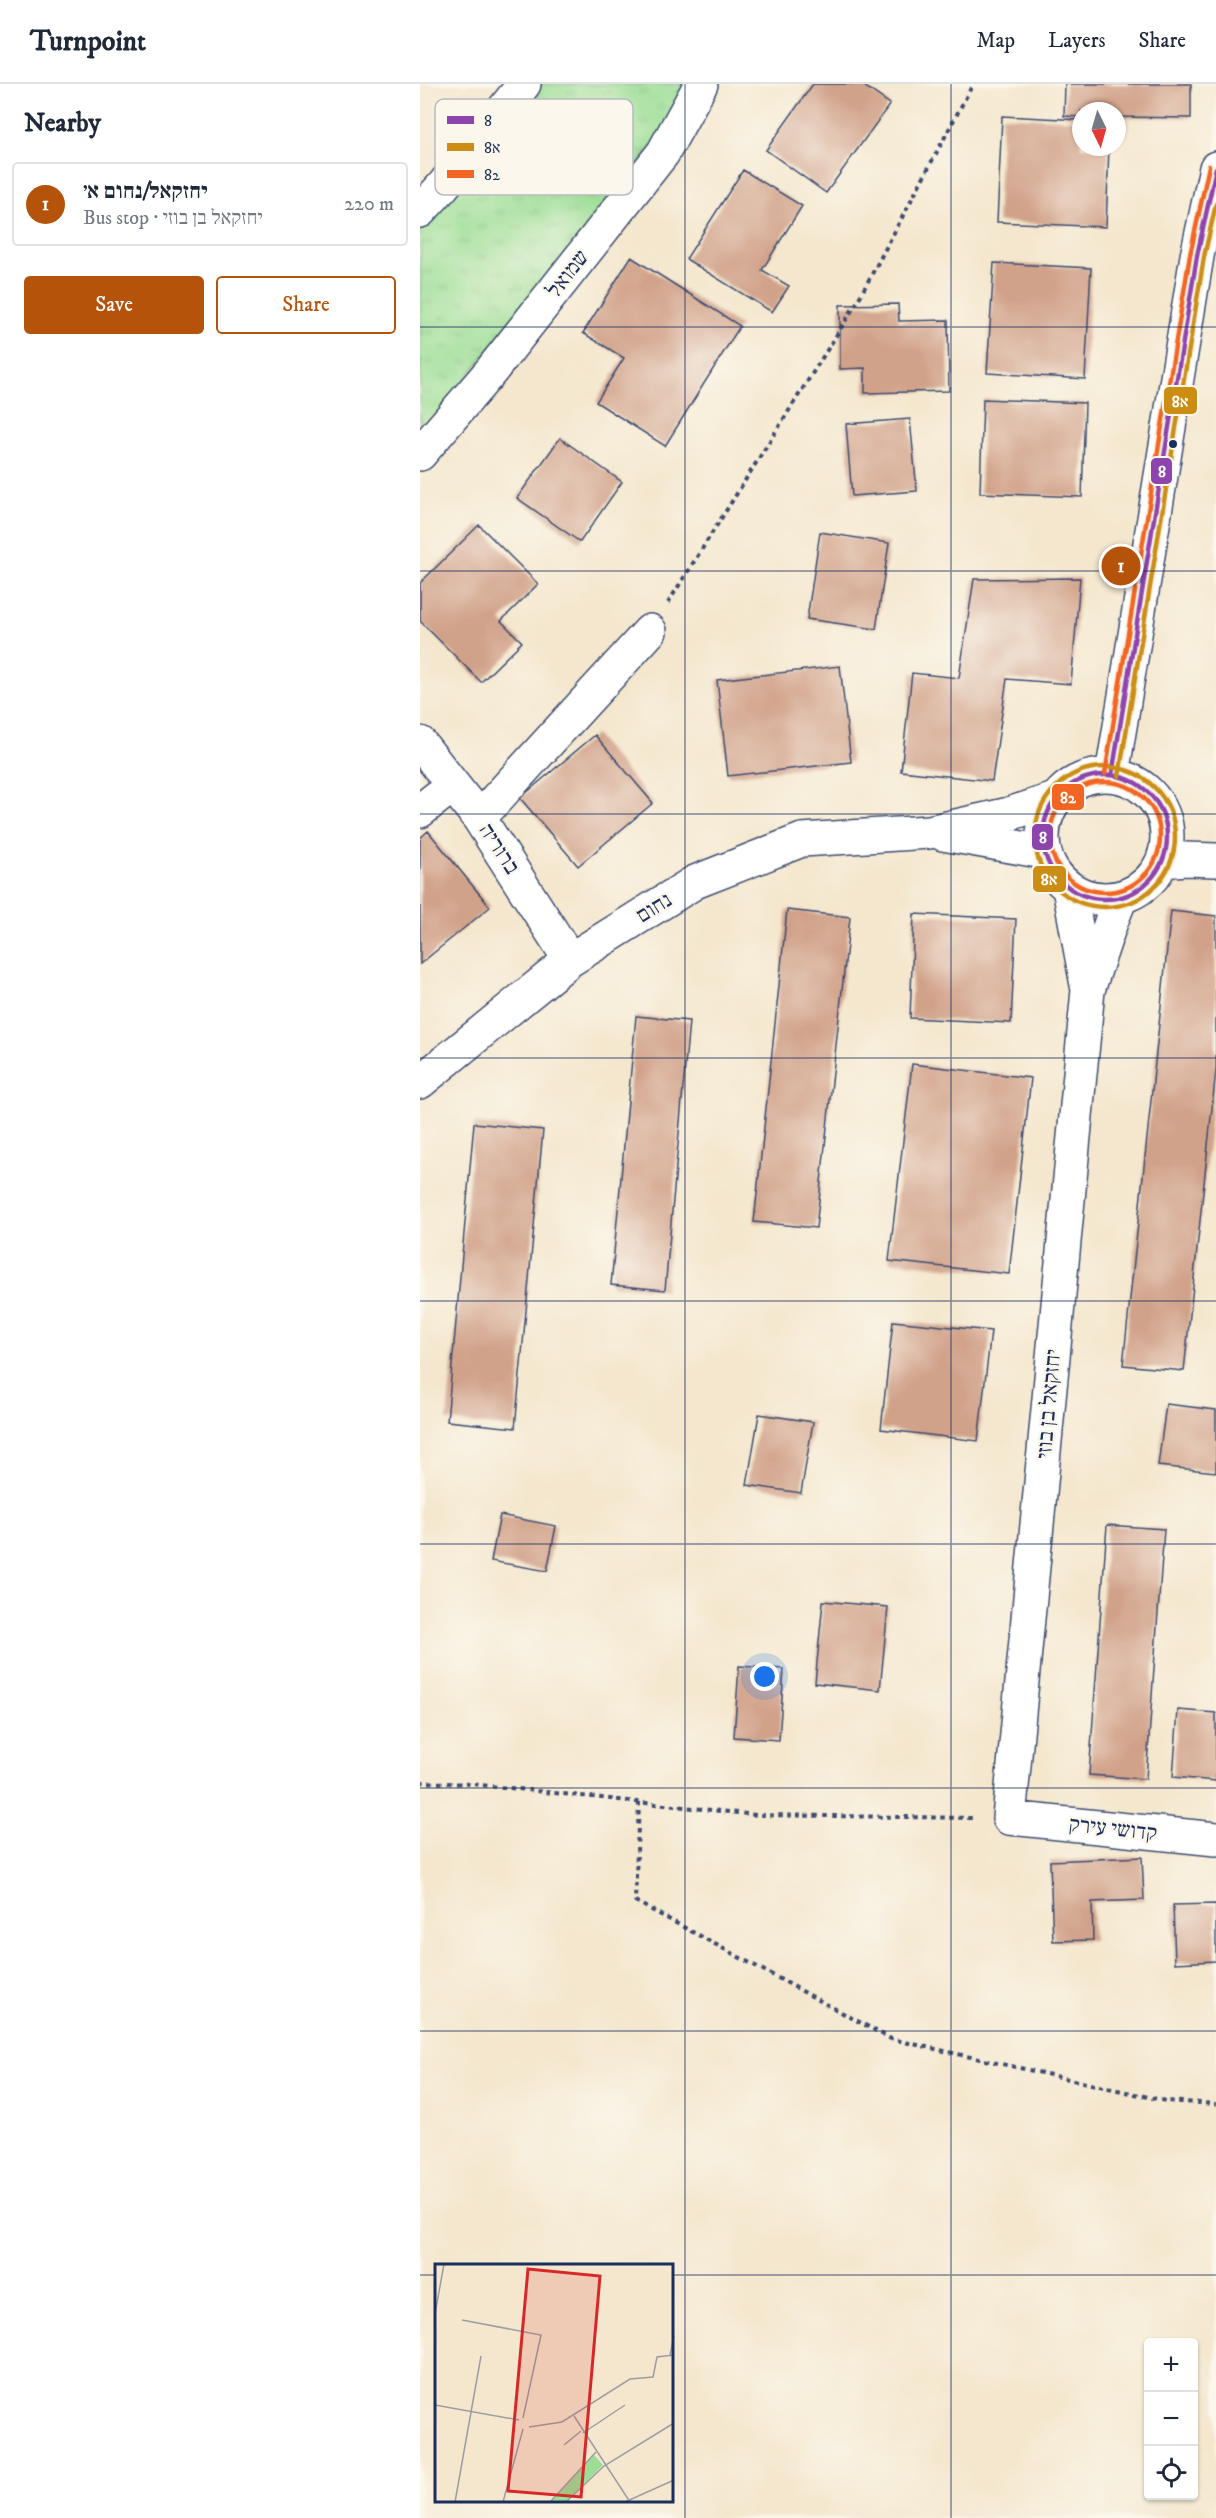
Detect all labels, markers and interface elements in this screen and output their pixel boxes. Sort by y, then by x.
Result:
text: Turnpoint [30,24,146,59]
text: Map [976,28,1015,54]
text: Layers [1048,28,1106,54]
text: Share [1139,28,1186,54]
legend [435,99,633,195]
north arrow [1072,102,1126,156]
text: Nearby [24,107,101,140]
text: 8 [484,111,492,131]
text: 8א [484,138,501,158]
text: 82 [484,165,500,185]
text: יחזקאל/נחום א׳ [83,178,208,205]
text: 1 [42,192,49,217]
text: 220 m [344,192,394,217]
text: Bus stop · יחזקאל בן בוזי [83,206,263,231]
street label: שמואל [541,245,595,303]
button: Save [24,276,204,334]
button: Share [216,276,396,334]
line badge: 8א [1163,386,1198,415]
text: 8א [1172,392,1189,412]
unlabelled marker [1167,438,1179,450]
line badge: 8 [1150,457,1173,485]
text: 8 [1158,462,1166,482]
pin: 1 [1102,544,1140,588]
line badge: 82 [1051,783,1085,811]
text: 82 [1060,788,1077,808]
street label: ברוריה [473,818,525,880]
line badge: 8 [1031,823,1054,851]
text: 8 [1039,828,1047,848]
line badge: 8א [1032,865,1067,893]
text: 8א [1041,870,1058,890]
street label: נחום [631,887,677,929]
street label: יחזקאל בן בוזי [1031,1348,1067,1460]
your location [750,1662,779,1691]
street label: קדושי עירק [1067,1811,1159,1847]
inset map [435,2264,674,2503]
map controls [1144,2338,1198,2500]
button: + [1144,2338,1198,2392]
button: − [1144,2392,1198,2446]
button: locate [1144,2446,1198,2500]

